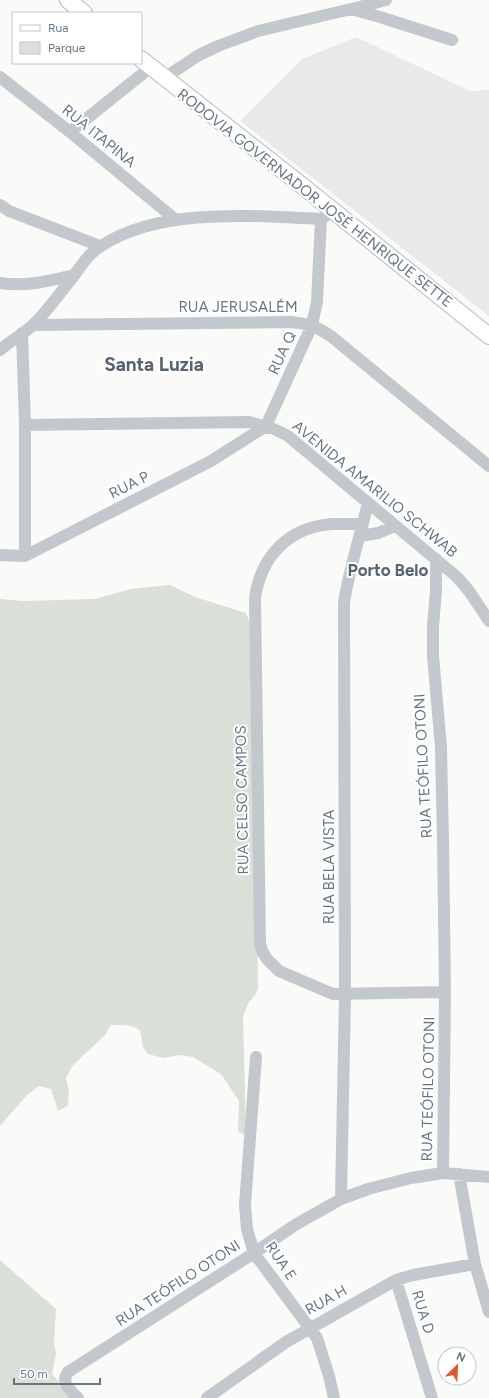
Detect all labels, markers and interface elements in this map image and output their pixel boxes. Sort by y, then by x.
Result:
legend [12,12,142,64]
text: Rua [48,21,68,35]
text: Parque [48,41,86,55]
street label: RODOVIA GOVERNADOR JOSÉ HENRIQUE SETTE [174,85,456,311]
street label: RUA ITAPINA [58,101,140,171]
street label: RUA JERUSALÉM [178,298,298,316]
street label: RUA Q [264,329,300,377]
district label: Santa Luzia [104,353,204,376]
street label: AVENIDA AMARILIO SCHWAB [289,417,461,561]
street label: RUA P [106,467,152,503]
district label: Porto Belo [348,560,429,580]
street label: RUA TEÓFILO OTONI [410,693,436,839]
street label: RUA CELSO CAMPOS [232,725,252,875]
street label: RUA BELA VISTA [320,810,338,924]
street label: RUA TEÓFILO OTONI [418,1016,438,1162]
street label: RUA TEÓFILO OTONI [112,1236,244,1330]
street label: RUA E [262,1238,300,1284]
street label: RUA H [302,1281,350,1319]
street label: RUA D [408,1288,438,1336]
north arrow [437,1346,477,1386]
text: N [454,1350,467,1365]
scale bar [14,1360,100,1386]
text: 50 m [20,1367,48,1381]

